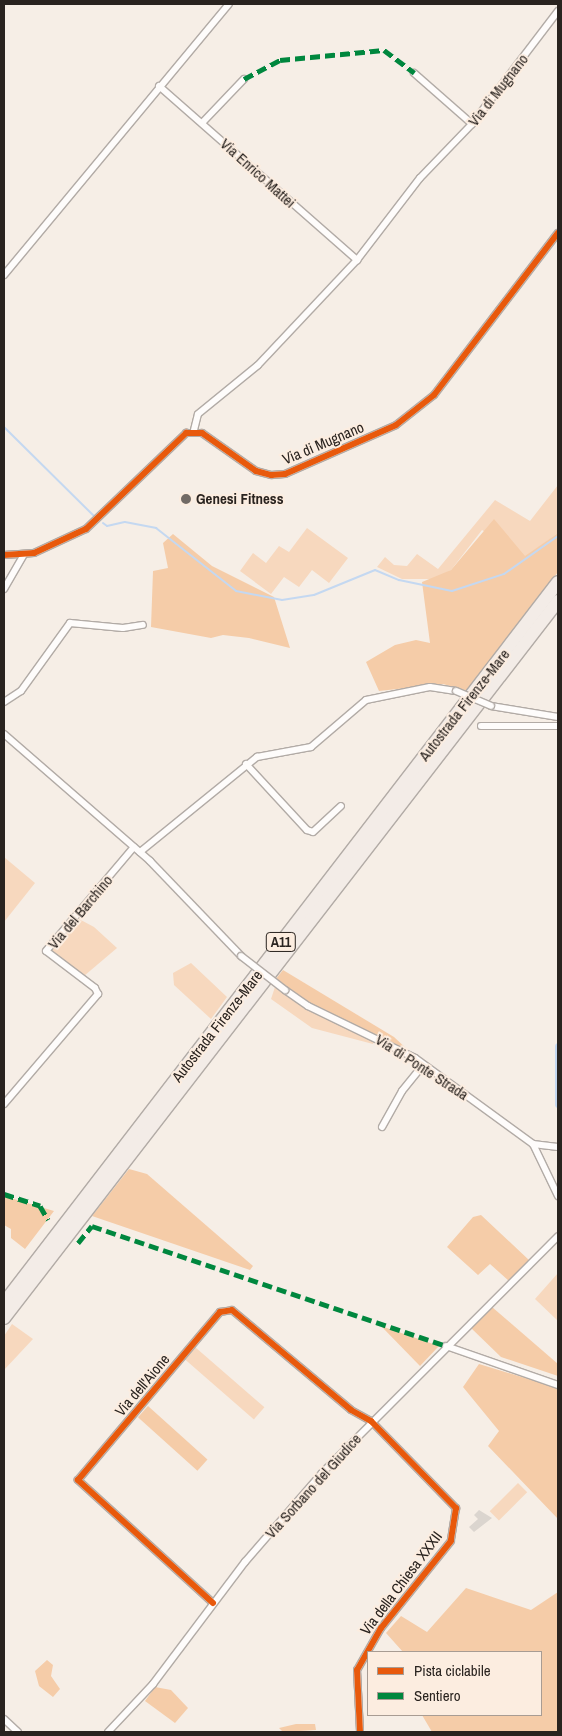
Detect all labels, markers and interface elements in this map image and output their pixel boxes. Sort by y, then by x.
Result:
street label: Via di Mugnano [464,50,532,130]
street label: Via Enrico Mattei [217,135,299,211]
street label: Via di Mugnano [280,418,366,468]
place label: Genesi Fitness [196,490,284,508]
marker: Genesi Fitness [180,493,192,505]
street label: Autostrada Firenze-Mare [415,646,513,764]
street label: Via del Barchino [44,871,116,953]
road number: A11 [265,930,297,954]
street label: Autostrada Firenze-Mare [168,967,266,1085]
street label: Via di Ponte Strada [372,1030,472,1104]
street label: Via dell'Aione [111,1350,173,1420]
street label: Via Sorbano del Giudice [261,1430,365,1542]
street label: Via della Chiesa XXXII [356,1528,446,1638]
legend [367,1651,542,1716]
text: Pista ciclabile [414,1660,491,1681]
text: Sentiero [414,1685,461,1706]

